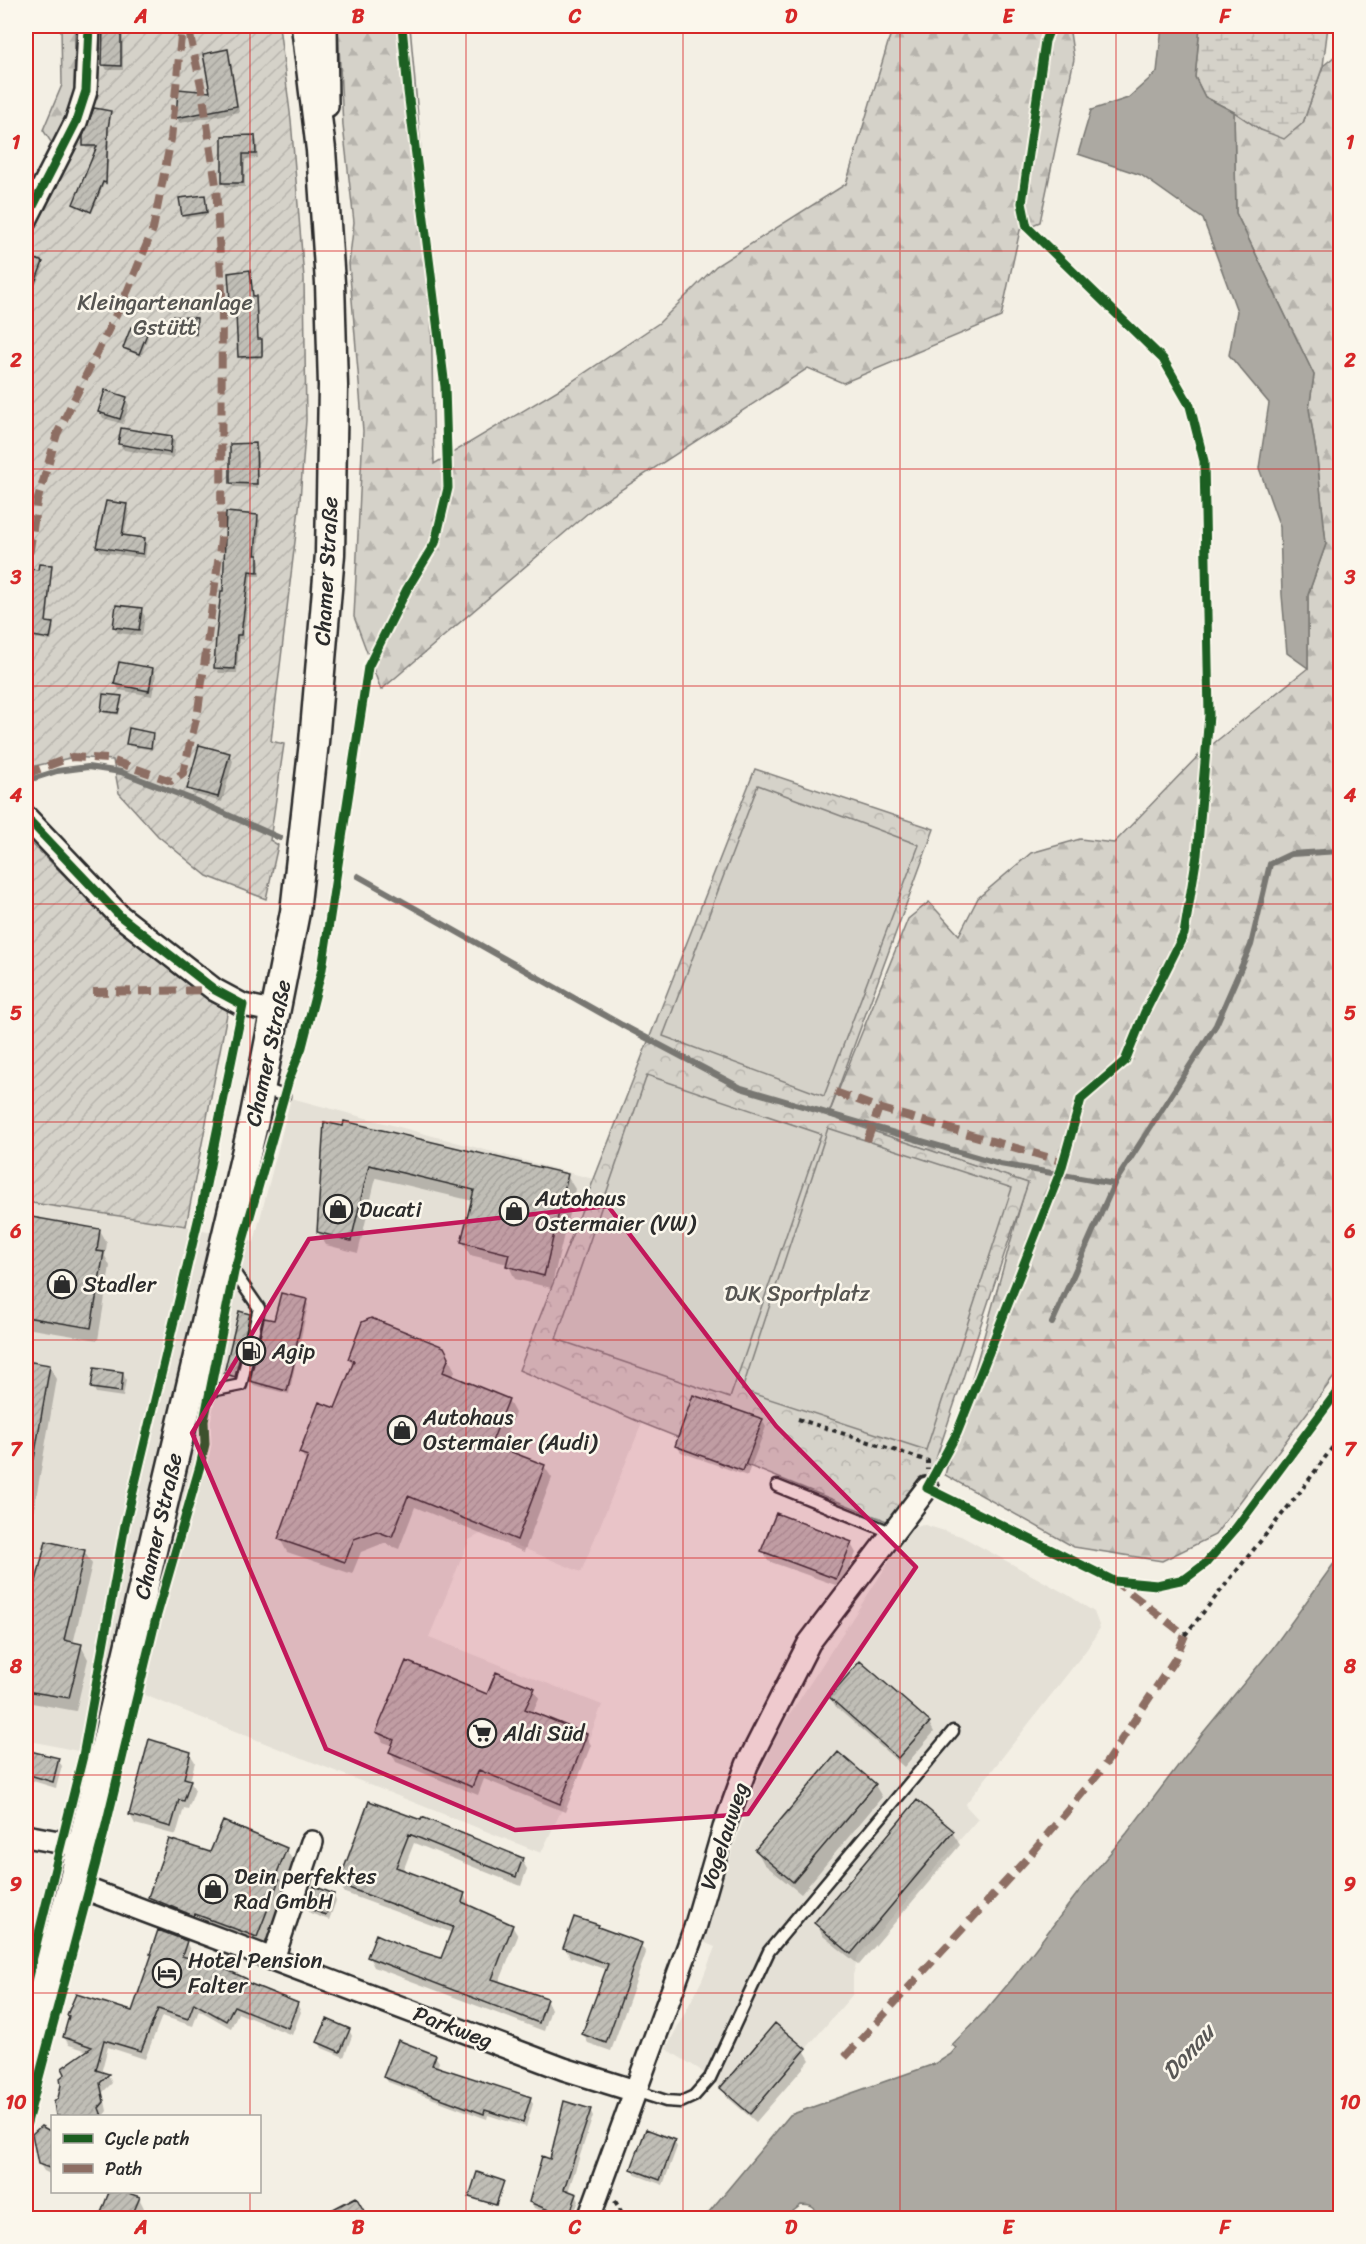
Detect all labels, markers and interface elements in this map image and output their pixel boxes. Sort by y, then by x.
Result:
text: A [133,0,148,34]
text: B [352,0,365,34]
text: C [568,0,582,34]
text: D [785,0,798,34]
text: E [1002,0,1015,34]
text: F [1219,0,1232,34]
text: 1 [12,125,21,160]
text: 1 [1346,125,1355,160]
park label: Kleingartenanlage Gstütt [77,283,253,347]
text: 2 [9,343,22,378]
text: 2 [1343,343,1356,378]
street label: Chamer Straße [303,495,349,647]
text: 3 [10,560,22,595]
text: 3 [1344,560,1356,595]
text: 4 [9,778,23,813]
text: 4 [1343,778,1357,813]
street label: Chamer Straße [233,976,303,1130]
text: 5 [10,996,22,1031]
text: 5 [1344,996,1356,1031]
place label: Autohaus Ostermaier (VW) [534,1179,696,1243]
place label: Ducati [359,1190,423,1229]
shop icon: Ducati [322,1193,354,1225]
shop icon: Autohaus Ostermaier (VW) [498,1195,530,1227]
text: 6 [9,1214,22,1249]
text: 6 [1343,1214,1356,1249]
place label: Stadler [83,1265,158,1304]
shop icon: Stadler [46,1268,78,1300]
park label: DJK Sportplatz [724,1274,870,1313]
place label: Agip [271,1332,316,1371]
fuel station icon: Agip [235,1335,267,1367]
place label: Autohaus Ostermaier (Audi) [422,1398,598,1462]
shop icon: Autohaus Ostermaier (Audi) [386,1414,418,1446]
text: 7 [10,1432,23,1467]
text: 7 [1344,1432,1357,1467]
street label: Chamer Straße [122,1449,194,1603]
text: 8 [9,1649,23,1684]
text: 8 [1343,1649,1357,1684]
place label: Aldi Süd [502,1714,586,1753]
supermarket icon: Aldi Süd [466,1717,498,1749]
street label: Vogelauweg [688,1777,760,1895]
place label: Dein perfektes Rad GmbH [234,1857,377,1921]
text: 9 [10,1867,22,1902]
text: 9 [1344,1867,1356,1902]
shop icon: Dein perfektes Rad GmbH [197,1873,229,1905]
place label: Hotel Pension Falter [188,1941,322,2005]
hotel icon: Hotel Pension Falter [151,1957,183,1989]
street label: Parkweg [407,1994,499,2060]
water label: Donau [1151,2012,1227,2090]
text: 10 [5,2085,27,2120]
text: 10 [1339,2085,1361,2120]
legend [51,2115,261,2193]
text: Cycle path [105,2123,189,2155]
text: Path [105,2153,142,2185]
text: A [133,2210,148,2244]
text: B [352,2210,365,2244]
text: C [568,2210,582,2244]
text: D [785,2210,798,2244]
text: E [1002,2210,1015,2244]
text: F [1219,2210,1232,2244]

